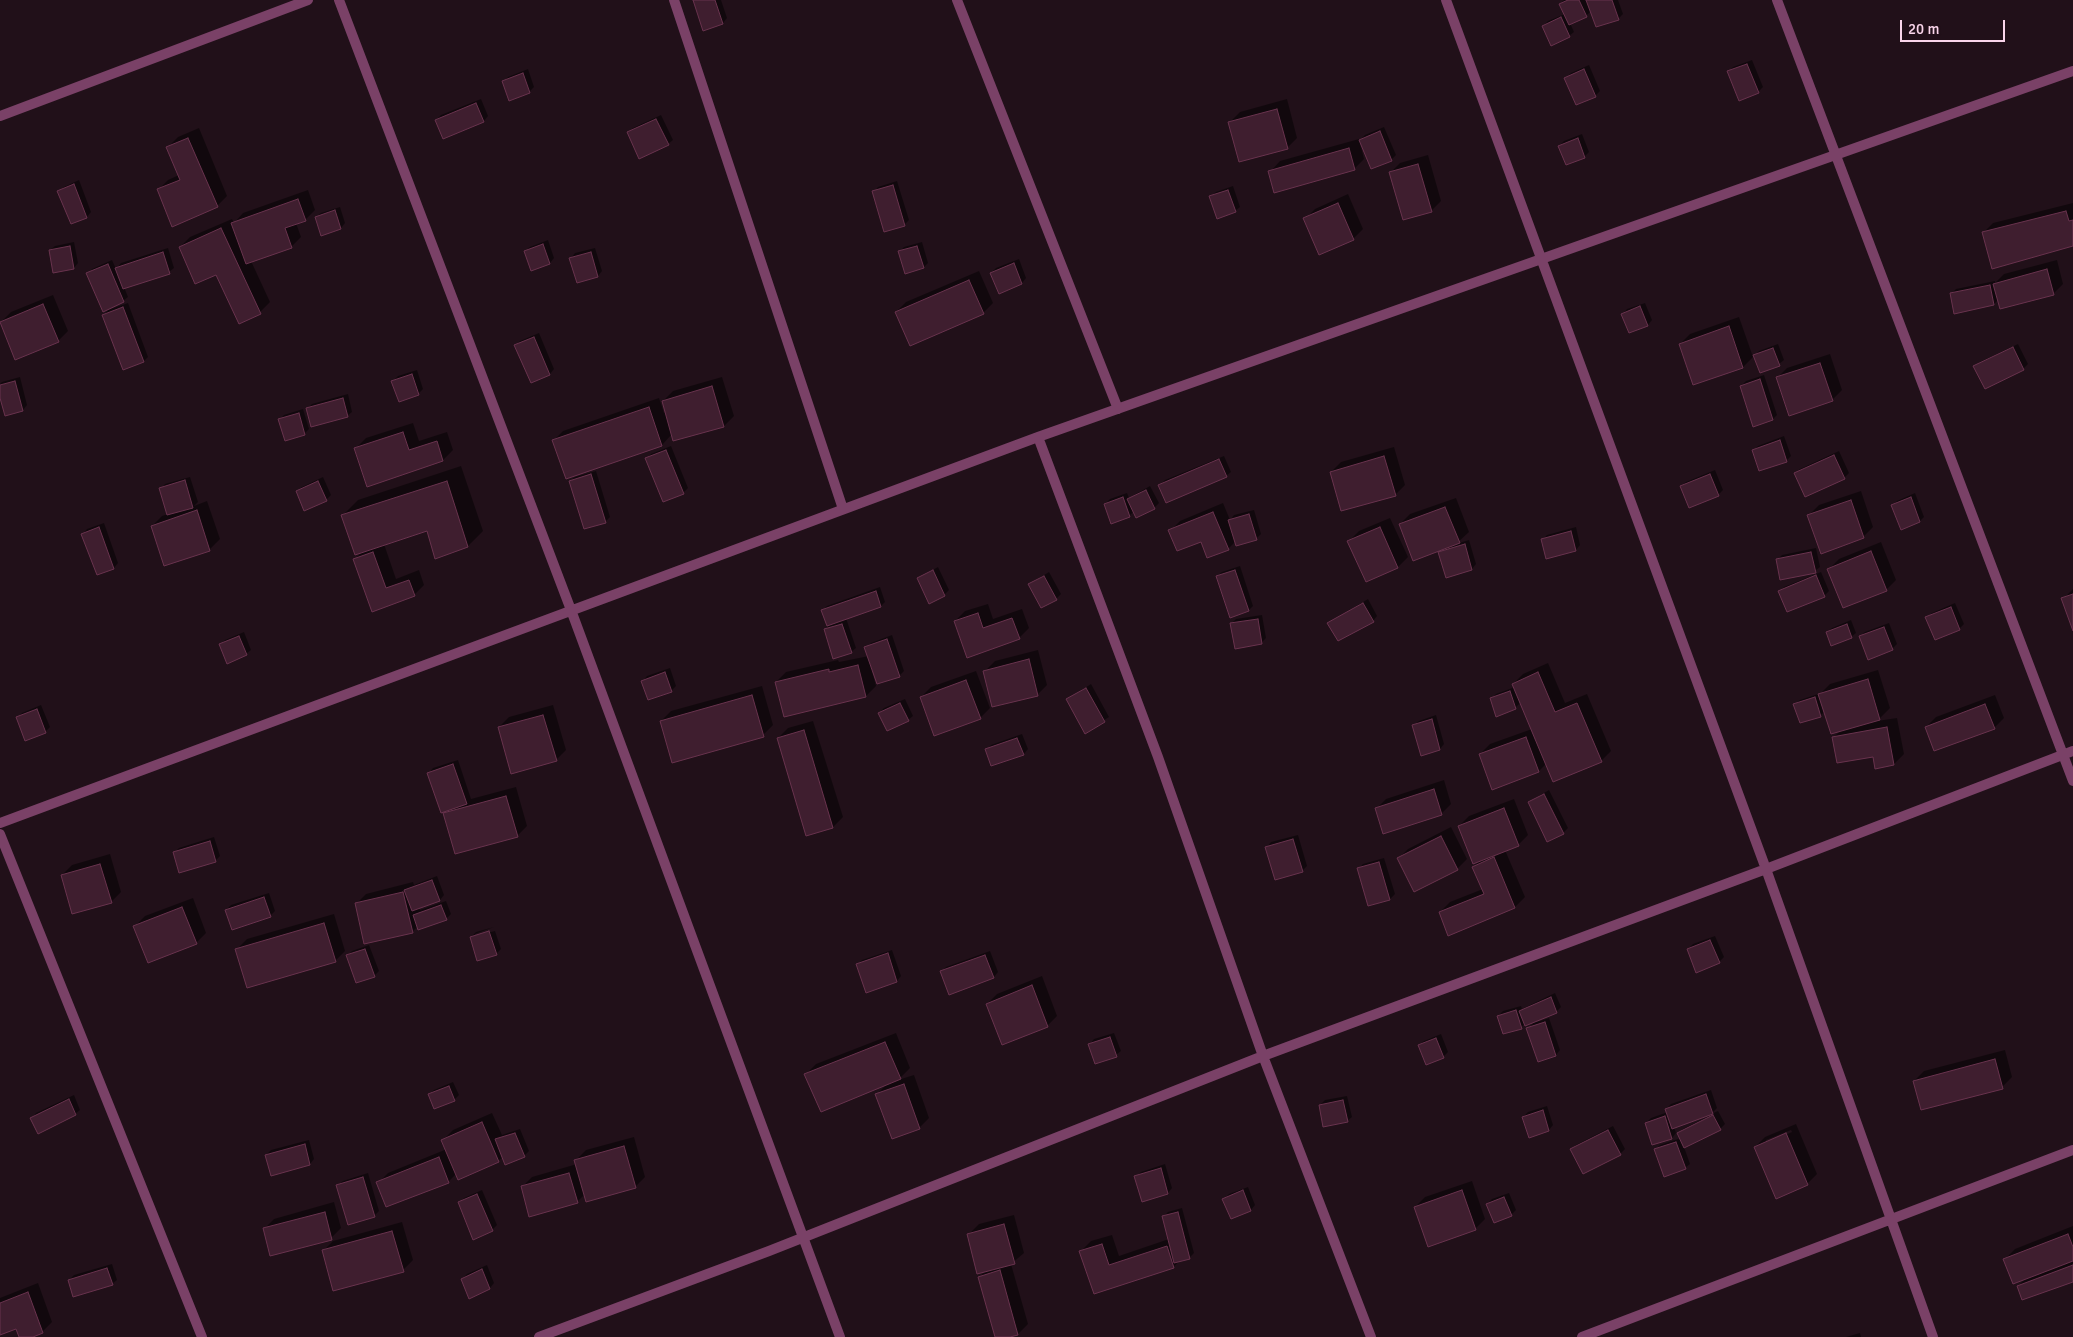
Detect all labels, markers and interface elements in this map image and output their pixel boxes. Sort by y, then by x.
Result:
scale bar [1903,10,2008,42]
text: 20 m [1908,20,1939,38]

